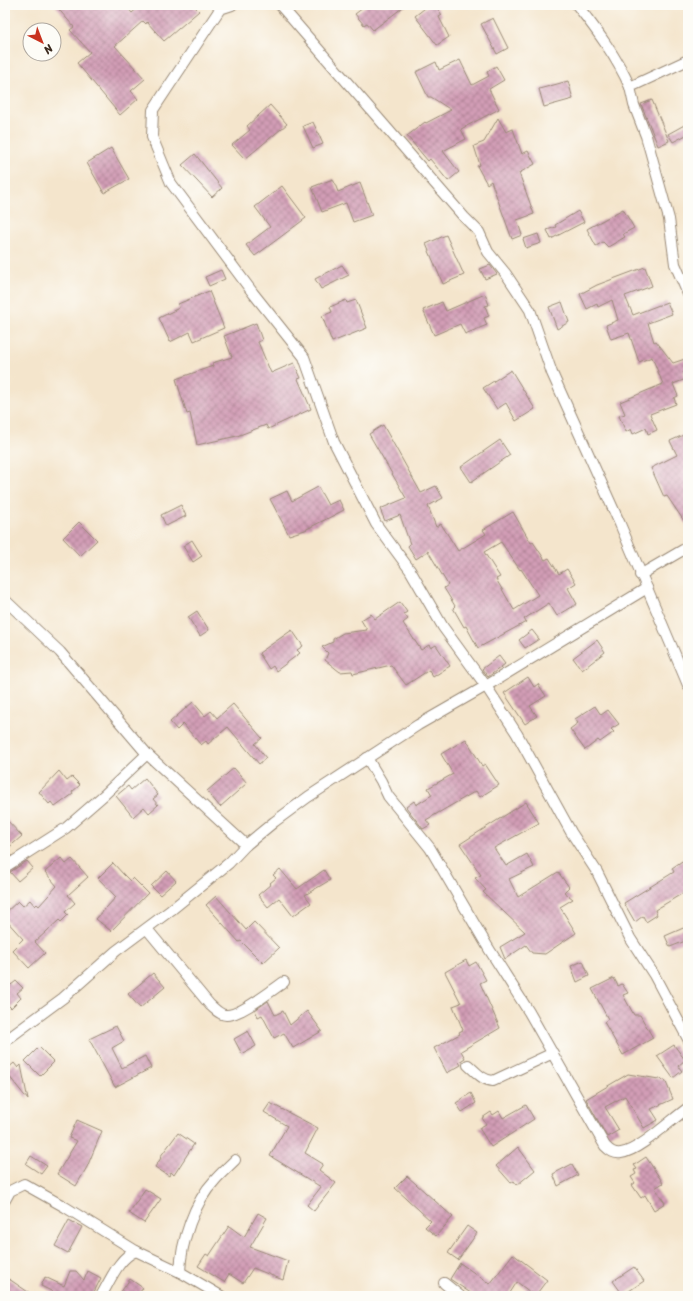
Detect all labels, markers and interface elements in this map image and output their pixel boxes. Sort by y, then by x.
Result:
north arrow [22,22,62,62]
text: N [39,39,58,59]

